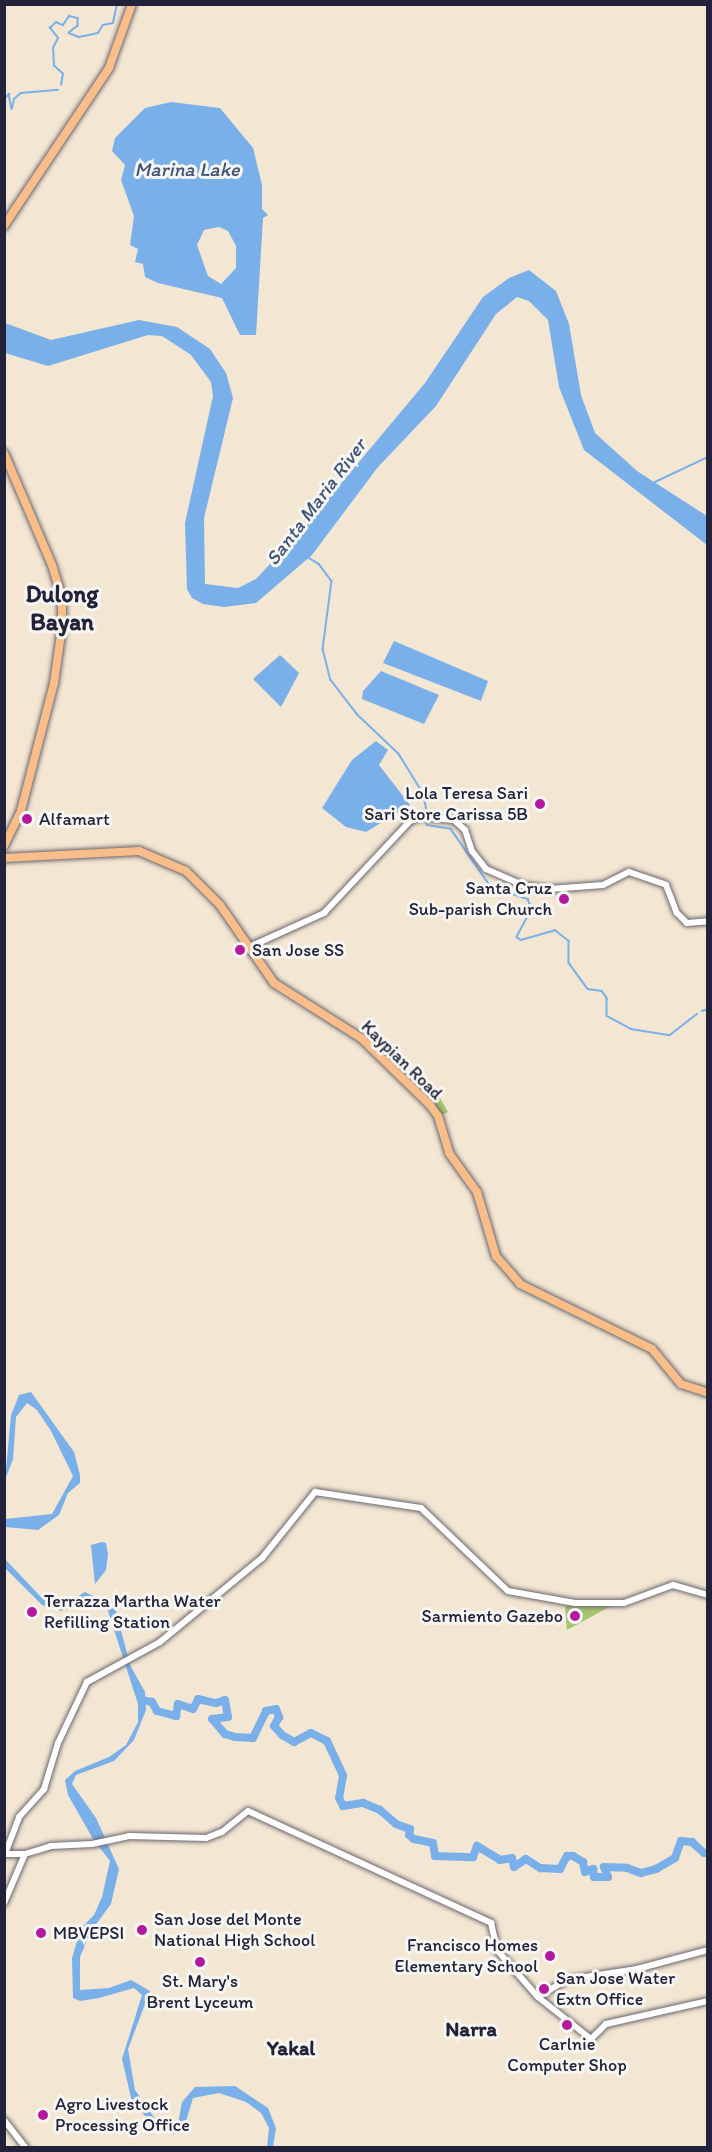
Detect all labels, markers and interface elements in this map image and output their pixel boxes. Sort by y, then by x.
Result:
water label: Marina Lake [134,157,240,181]
water label: Santa Maria River [261,434,371,570]
district label: Dulong Bayan [25,580,99,636]
place label: Lola Teresa Sari Sari Store Carissa 5B [364,783,528,826]
marker: Lola Teresa Sari Sari Store Carissa 5B [533,797,547,811]
place label: Alfamart [39,808,110,830]
marker: Alfamart [20,812,34,826]
place label: Santa Cruz Sub-parish Church [409,878,552,920]
marker: Santa Cruz Sub-parish Church [557,892,571,906]
place label: San Jose SS [252,939,344,961]
marker: San Jose SS [233,943,247,957]
street label: Kaypian Road [357,1016,447,1104]
place label: Terrazza Martha Water Refilling Station [44,1591,220,1634]
marker: Terrazza Martha Water Refilling Station [25,1605,39,1619]
place label: Sarmiento Gazebo [421,1605,563,1627]
marker: Sarmiento Gazebo [568,1609,582,1623]
place label: San Jose del Monte National High School [154,1909,315,1952]
place label: MBVEPSI [53,1922,124,1944]
marker: San Jose del Monte National High School [135,1923,149,1937]
marker: MBVEPSI [34,1926,48,1940]
place label: Francisco Homes Elementary School [394,1935,538,1978]
marker: Francisco Homes Elementary School [543,1949,557,1963]
marker: St. Mary's Brent Lyceum [193,1955,207,1969]
place label: San Jose Water Extn Office [556,1968,674,2010]
place label: St. Mary's Brent Lyceum [147,1971,253,2014]
marker: San Jose Water Extn Office [537,1982,551,1996]
district label: Narra [445,2016,497,2042]
marker: Carlnie Computer Shop [560,2018,574,2032]
place label: Carlnie Computer Shop [507,2034,627,2076]
district label: Yakal [267,2035,315,2061]
place label: Agro Livestock Processing Office [55,2094,190,2136]
marker: Agro Livestock Processing Office [36,2108,50,2122]

